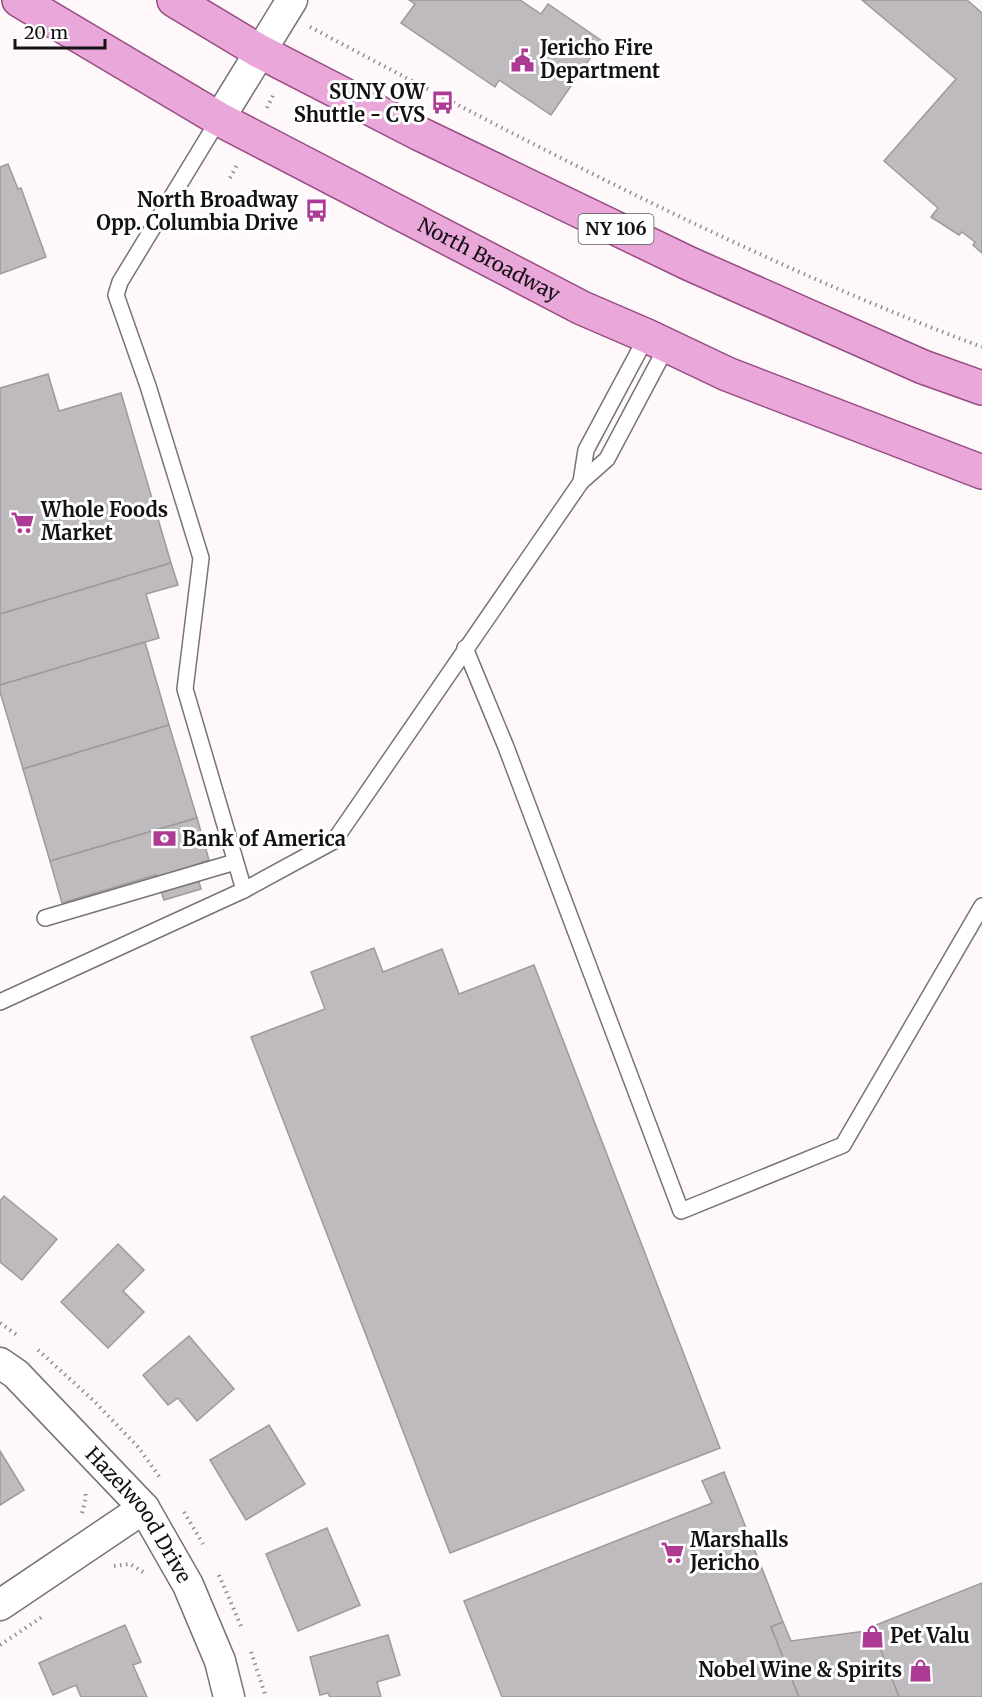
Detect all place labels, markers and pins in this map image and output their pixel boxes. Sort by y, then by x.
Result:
place label: Jericho Fire Department [539,35,660,83]
public building icon: Jericho Fire Department [509,47,535,73]
place label: SUNY OW Shuttle - CVS [294,79,426,127]
bus stop icon: SUNY OW Shuttle - CVS [430,90,456,116]
place label: North Broadway Opp. Columbia Drive [96,187,298,235]
bus stop icon: North Broadway Opp. Columbia Drive [303,198,329,224]
place label: Whole Foods Market [40,497,168,545]
supermarket icon: Whole Foods Market [10,509,36,535]
bank icon: Bank of America [151,826,177,852]
place label: Bank of America [182,826,346,851]
place label: Marshalls Jericho [689,1527,789,1575]
supermarket icon: Marshalls Jericho [659,1539,685,1565]
shop icon: Pet Valu [859,1623,885,1649]
place label: Pet Valu [890,1623,970,1648]
place label: Nobel Wine & Spirits [698,1657,902,1682]
shop icon: Nobel Wine & Spirits [907,1657,933,1683]

